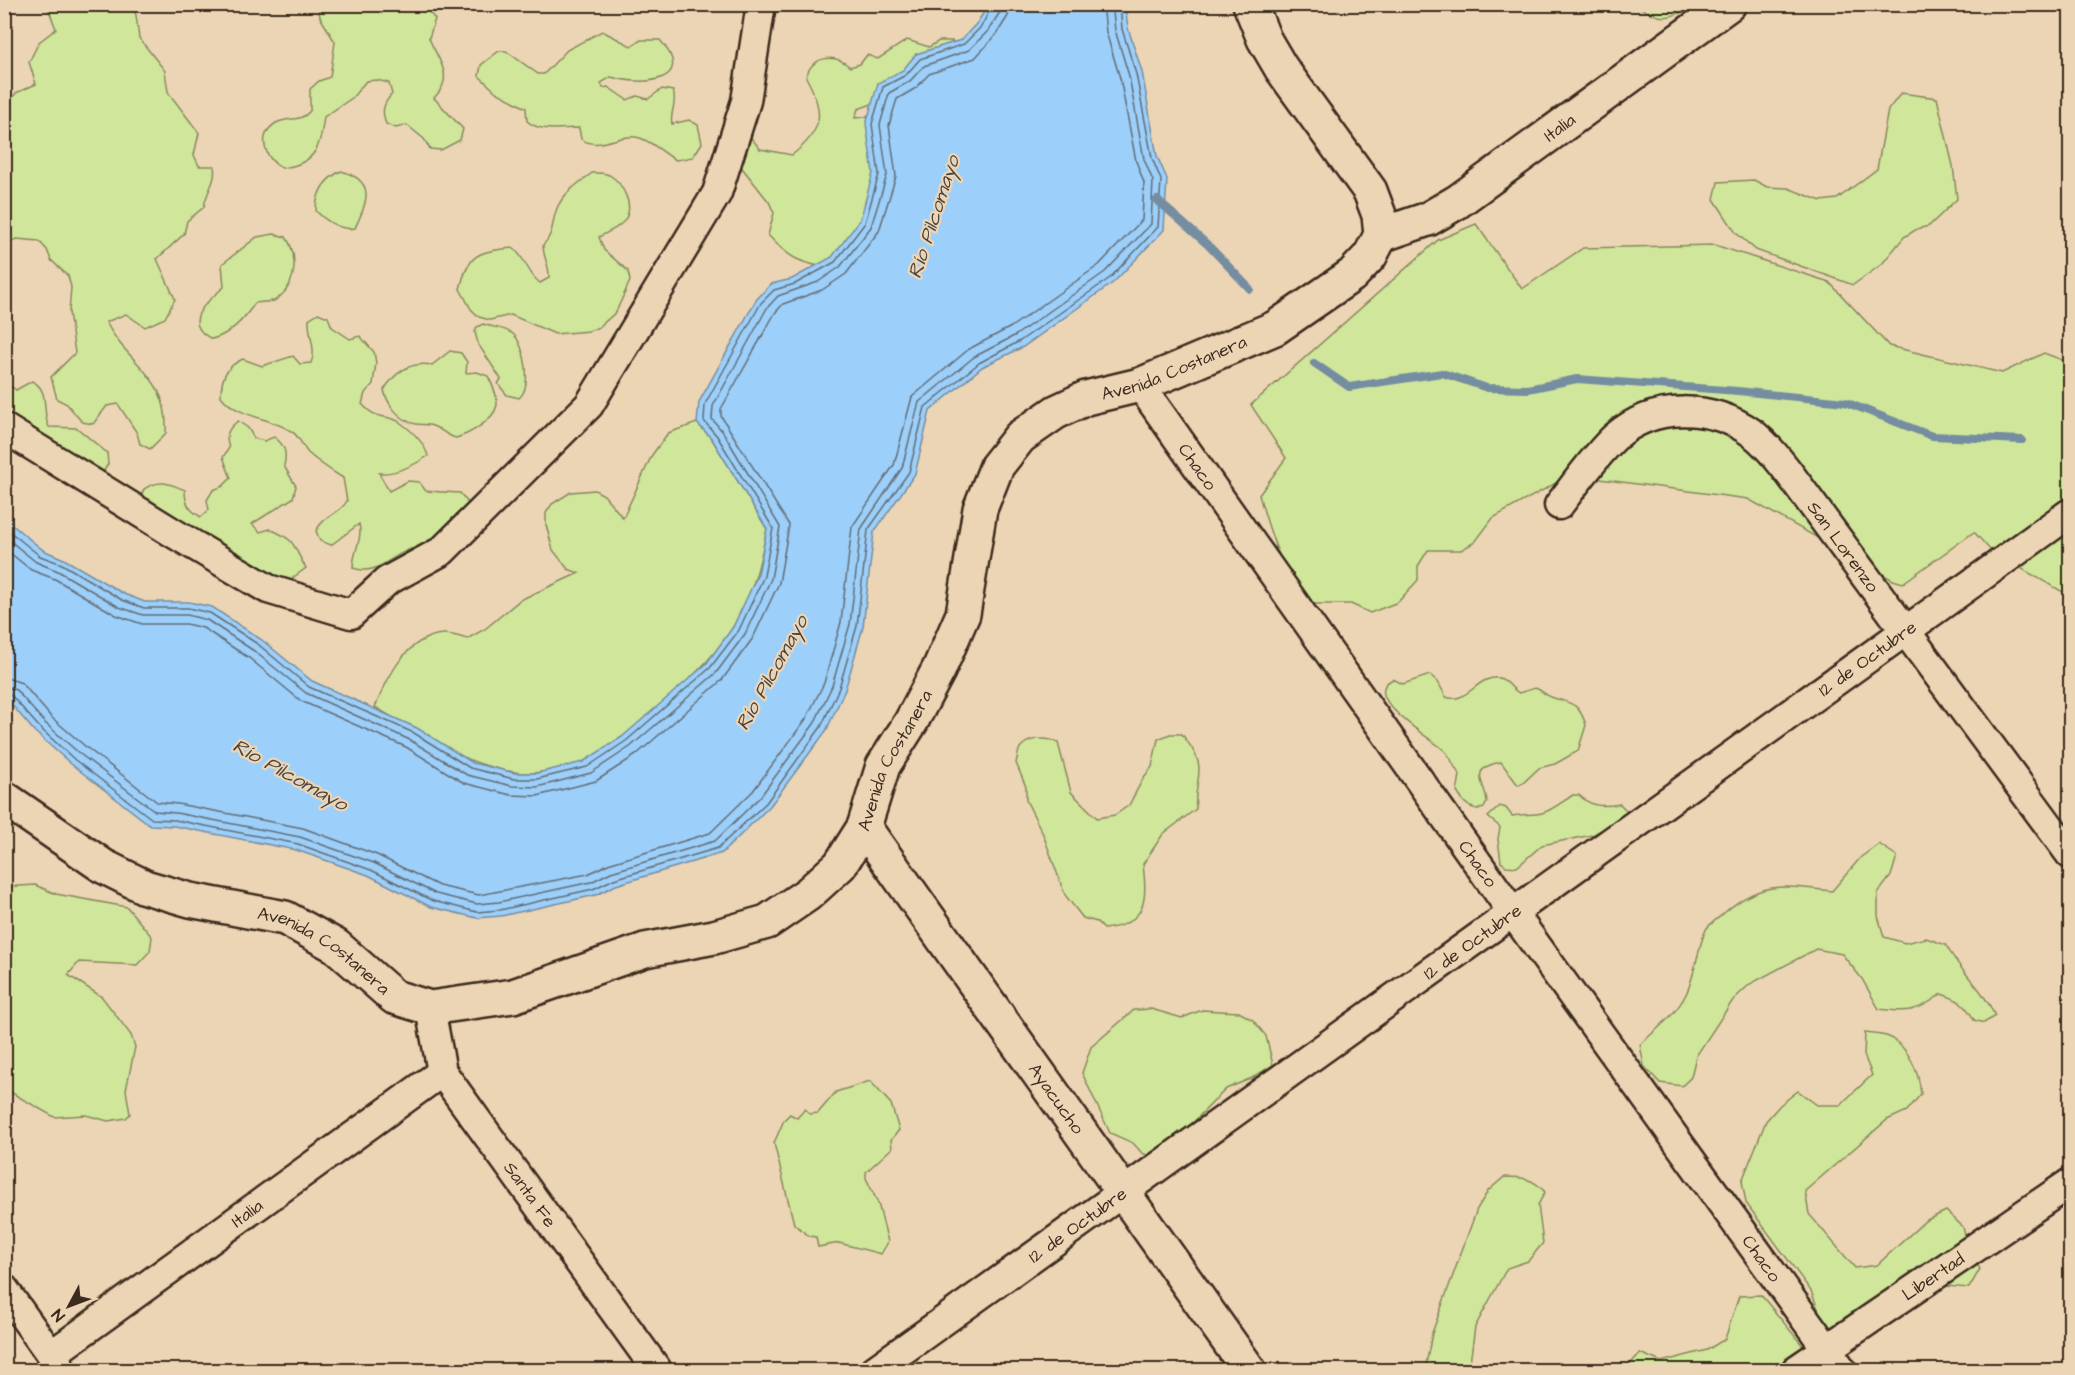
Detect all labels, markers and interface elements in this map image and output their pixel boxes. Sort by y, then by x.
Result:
street label: Italia [1538,107,1581,148]
water label: Río Pilcomayo [901,150,968,282]
street label: Avenida Costanera [1099,329,1250,406]
street label: Chaco [1172,438,1223,495]
street label: San Lorenzo [1801,496,1885,597]
water label: Río Pilcomayo [729,609,817,736]
street label: 12 de Octubre [1813,614,1922,702]
street label: Avenida Costanera [851,685,938,834]
water label: Río Pilcomayo [227,732,354,820]
street label: Chaco [1453,835,1503,892]
street label: 12 de Octubre [1418,898,1527,986]
street label: Avenida Costanera [255,901,396,1001]
street label: Ayacucho [1023,1058,1090,1139]
street label: Santa Fe [498,1156,563,1233]
street label: 12 de Octubre [1023,1181,1132,1269]
street label: Italia [226,1193,268,1233]
street label: Chaco [1736,1230,1787,1287]
street label: Libertad [1897,1246,1969,1307]
north arrow [39,1276,99,1336]
text: N [47,1304,70,1326]

